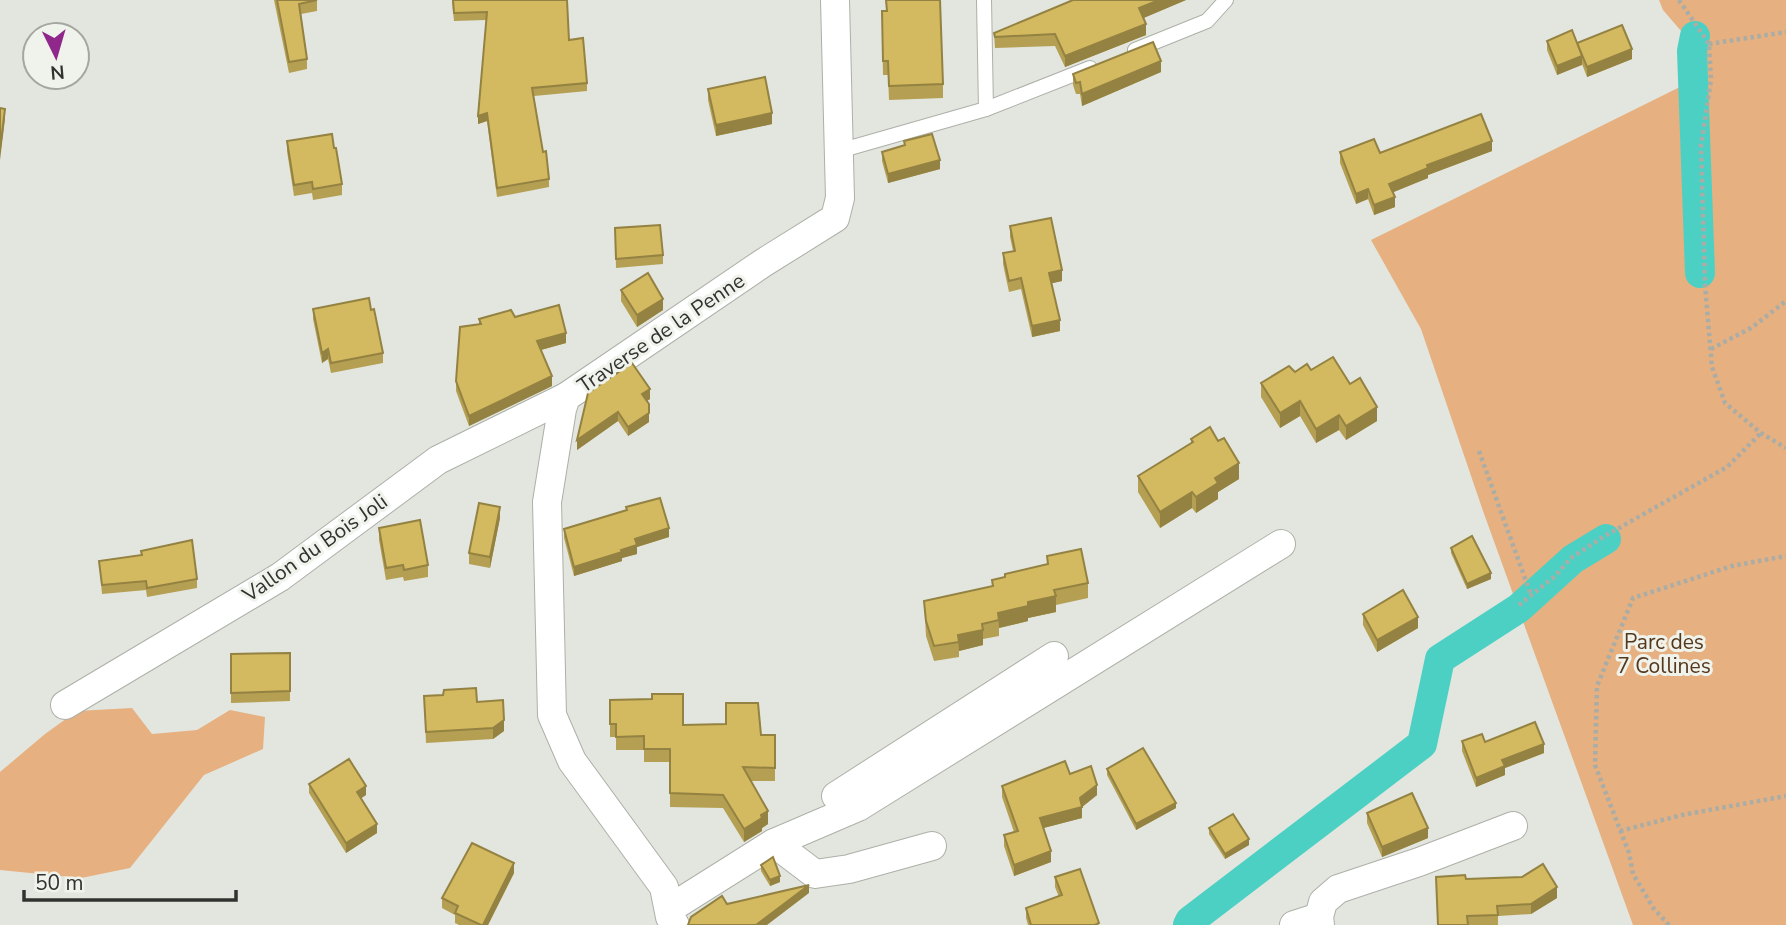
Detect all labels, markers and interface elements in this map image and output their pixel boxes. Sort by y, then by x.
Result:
north arrow [21,21,91,91]
text: N [49,58,66,86]
street label: Traverse de la Penne [572,267,750,399]
street label: Vallon du Bois Joli [236,488,393,609]
park label: Parc des 7 Collines [1617,628,1711,680]
scale bar [24,858,236,902]
text: 50 m [35,869,84,897]

